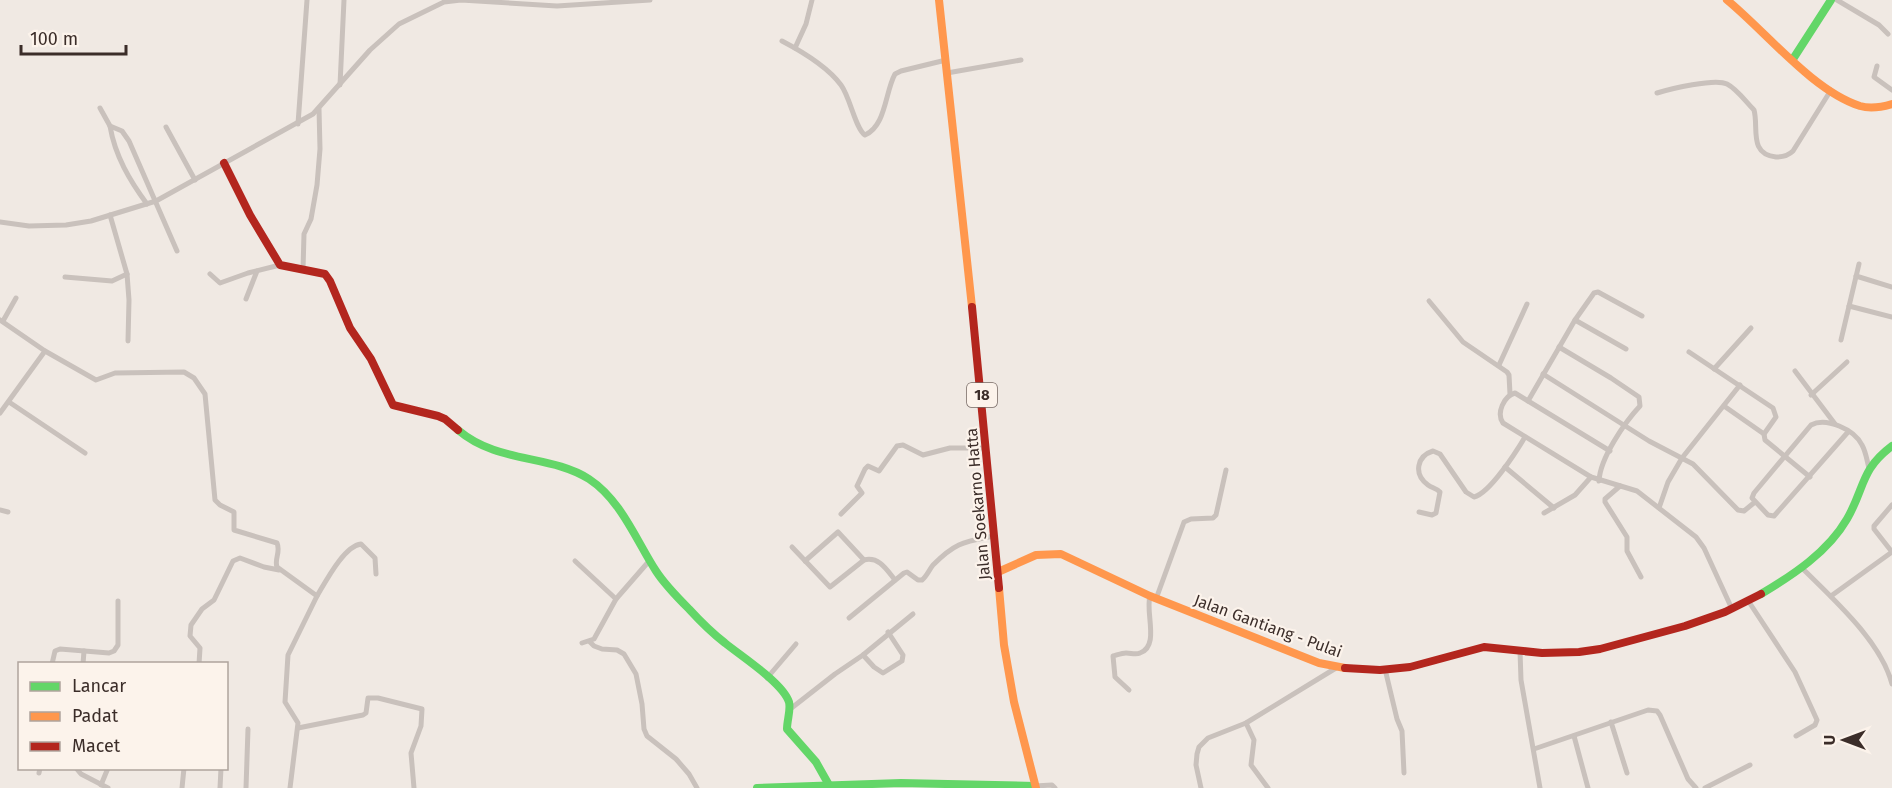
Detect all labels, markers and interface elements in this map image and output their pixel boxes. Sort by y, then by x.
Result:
scale bar [21,18,126,56]
text: 100 m [30,28,78,50]
road number: 18 [967,383,997,407]
street label: Jalan Soekarno Hatta [962,427,994,581]
street label: Jalan Gantiang - Pulai [1191,590,1345,662]
legend [18,662,228,770]
text: Lancar [72,675,126,697]
text: Padat [72,705,119,727]
north arrow [1814,710,1874,770]
text: Macet [72,735,121,757]
text: U [1820,735,1839,745]

